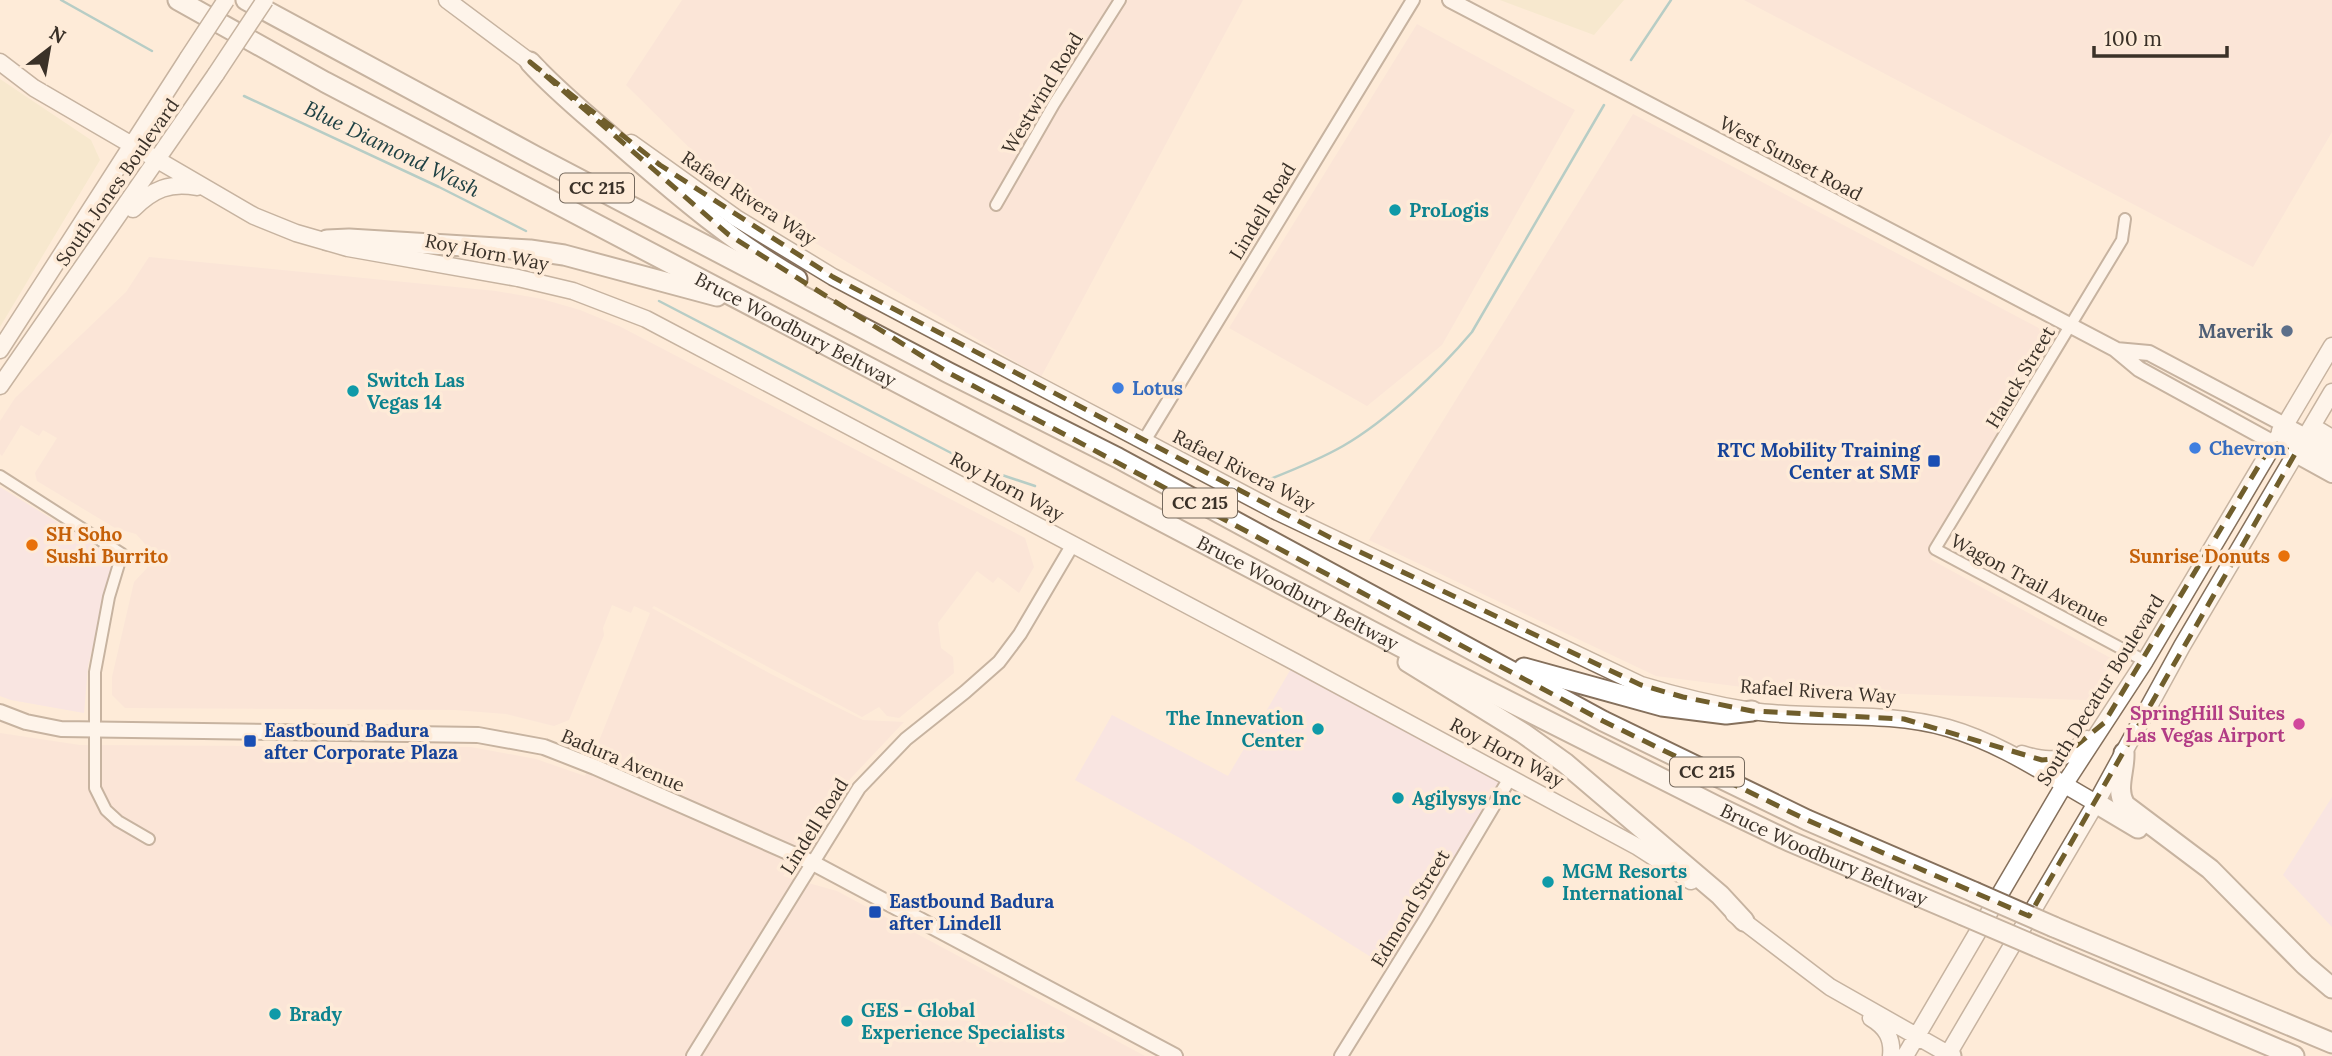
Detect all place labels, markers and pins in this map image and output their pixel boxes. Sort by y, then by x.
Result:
place label: ProLogis [1409,198,1489,222]
marker: ProLogis [1387,202,1403,218]
place label: Maverik [2198,319,2273,343]
marker: Maverik [2279,323,2295,339]
place label: Switch Las Vegas 14 [367,368,465,414]
place label: Lotus [1132,376,1183,400]
marker: Lotus [1110,380,1126,396]
marker: Switch Las Vegas 14 [345,383,361,399]
place label: Chevron [2209,436,2286,460]
place label: RTC Mobility Training Center at SMF [1717,438,1921,484]
marker: Chevron [2187,440,2203,456]
marker: RTC Mobility Training Center at SMF [1926,453,1942,469]
place label: SH Soho Sushi Burrito [46,522,169,568]
marker: SH Soho Sushi Burrito [24,537,40,553]
place label: Sunrise Donuts [2129,544,2270,568]
marker: Sunrise Donuts [2276,548,2292,564]
place label: SpringHill Suites Las Vegas Airport [2125,701,2286,747]
place label: The Innevation Center [1166,706,1304,752]
marker: SpringHill Suites Las Vegas Airport [2291,716,2307,732]
place label: Eastbound Badura after Corporate Plaza [264,718,458,764]
marker: The Innevation Center [1310,721,1326,737]
marker: Eastbound Badura after Corporate Plaza [242,733,258,749]
place label: Agilysys Inc [1412,786,1521,810]
marker: Agilysys Inc [1390,790,1406,806]
place label: MGM Resorts International [1562,859,1687,905]
marker: MGM Resorts International [1540,874,1556,890]
place label: Eastbound Badura after Lindell [889,889,1054,935]
marker: Eastbound Badura after Lindell [867,904,883,920]
place label: GES - Global Experience Specialists [861,998,1065,1044]
place label: Brady [289,1002,343,1026]
marker: Brady [267,1006,283,1022]
marker: GES - Global Experience Specialists [839,1013,855,1029]

